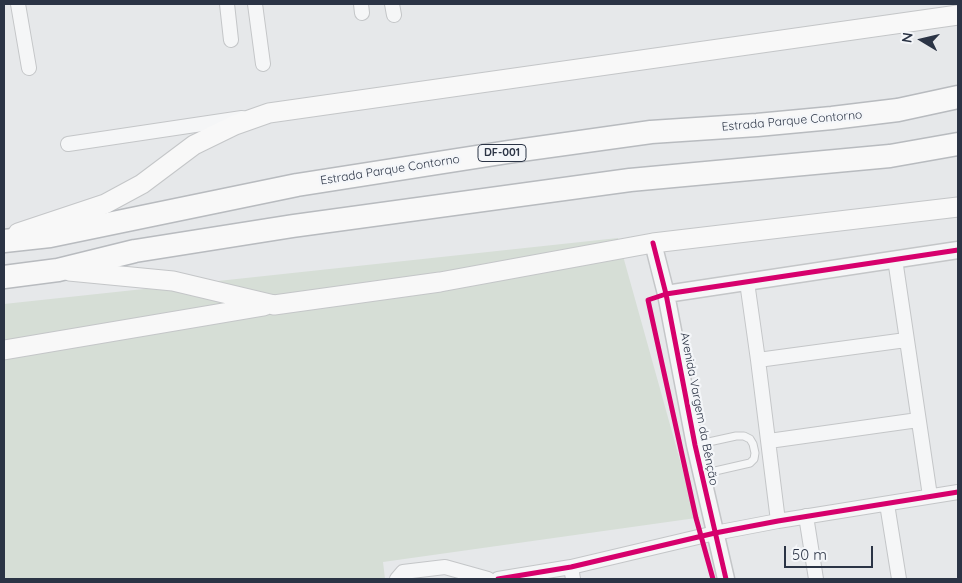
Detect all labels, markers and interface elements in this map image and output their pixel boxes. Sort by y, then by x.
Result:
north arrow [897,15,947,65]
text: N [897,31,917,44]
street label: Estrada Parque Contorno [721,108,863,134]
road number: DF-001 [478,144,526,162]
street label: Estrada Parque Contorno [319,152,461,188]
street label: Avenida Vargem da Bênção [677,331,721,487]
scale bar [787,536,876,568]
text: 50 m [792,545,827,564]

